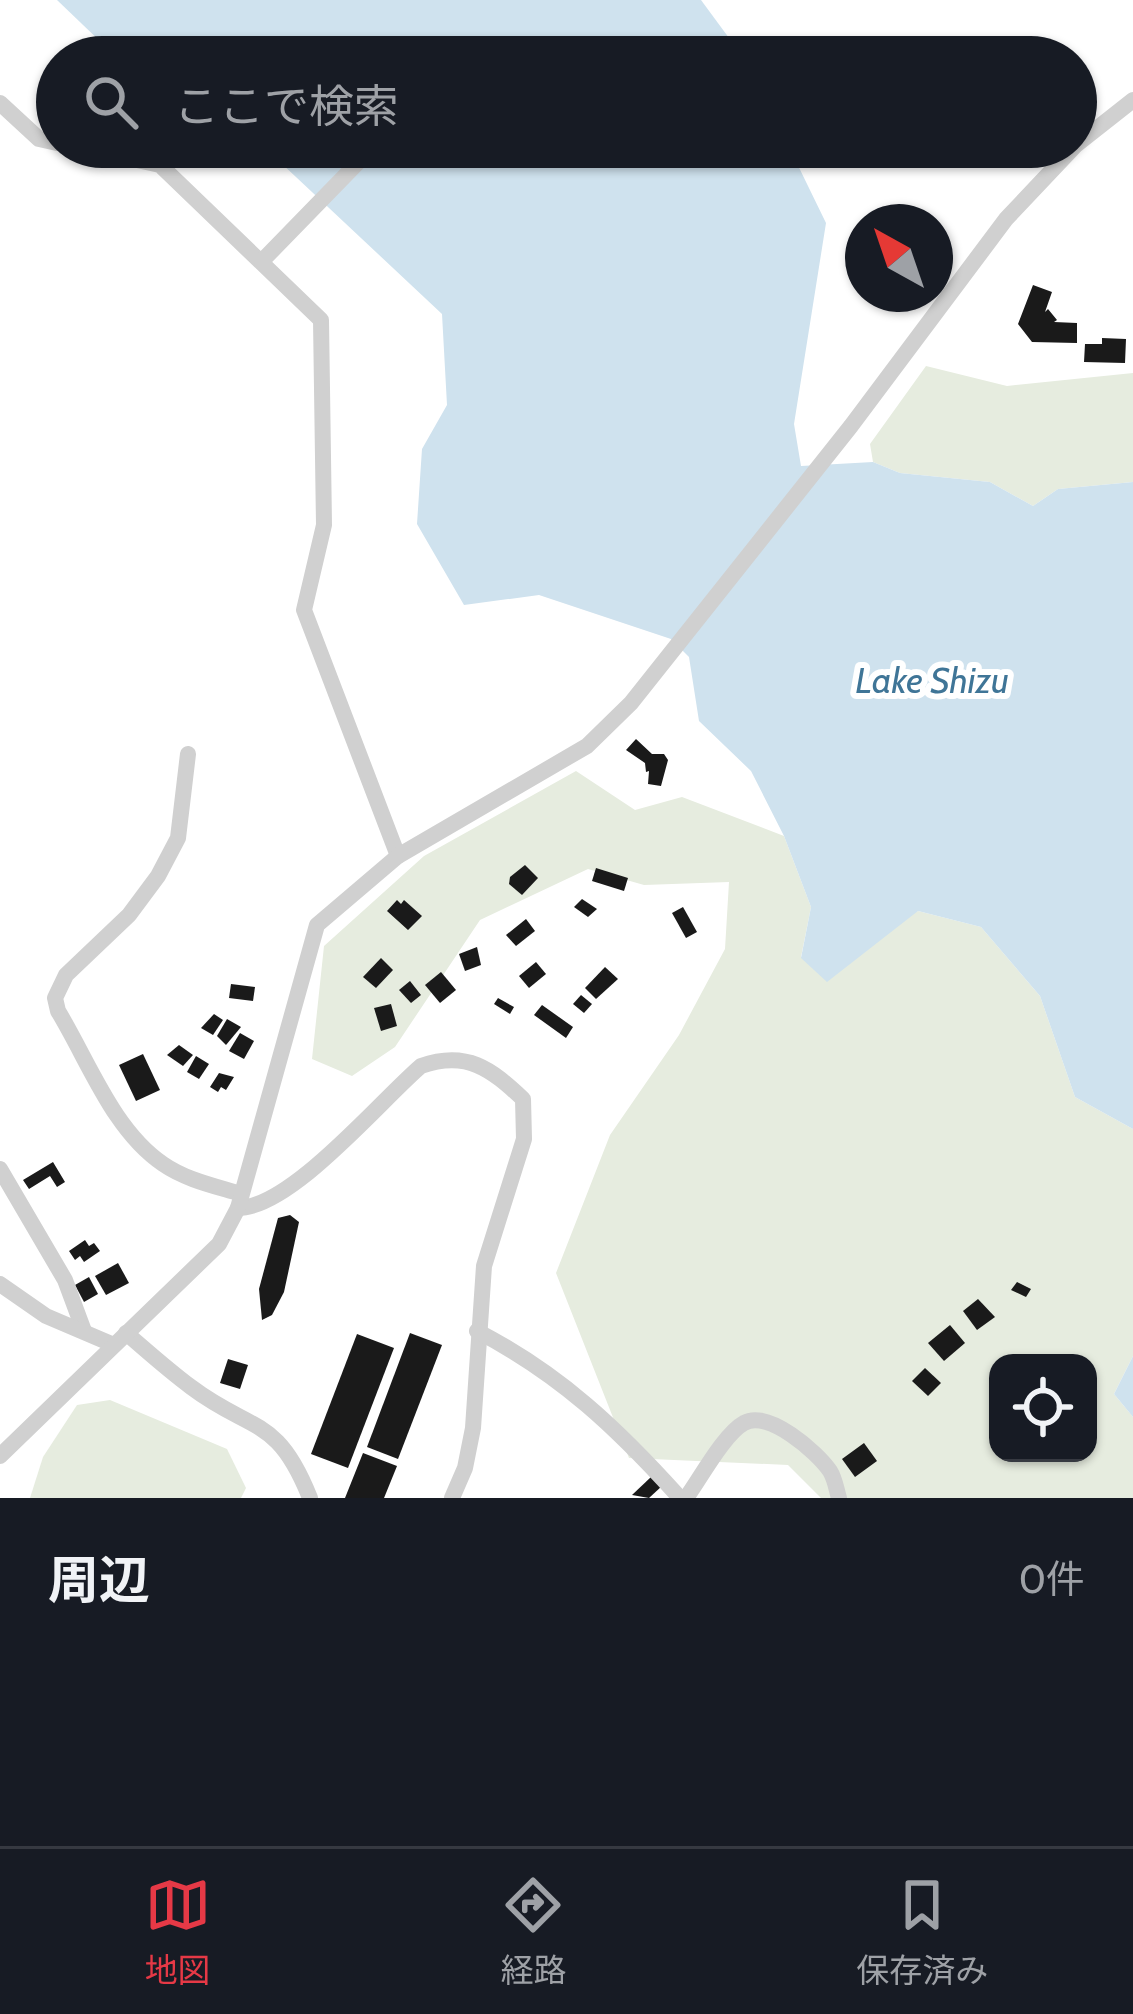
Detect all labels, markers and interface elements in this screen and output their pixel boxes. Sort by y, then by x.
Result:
search box [36,36,1097,168]
icon: search [78,69,144,135]
text: ここで検索 [174,79,399,133]
north arrow [845,204,953,312]
water label: Lake Shizu [855,658,1009,702]
map controls [989,1354,1097,1462]
button: locate [989,1354,1097,1462]
text: 周辺 [48,1549,150,1611]
text: 0件 [1019,1555,1085,1603]
tab: 地図 [145,1872,211,1992]
tab: 経路 [500,1872,566,1992]
tab: 保存済み [856,1872,988,1992]

